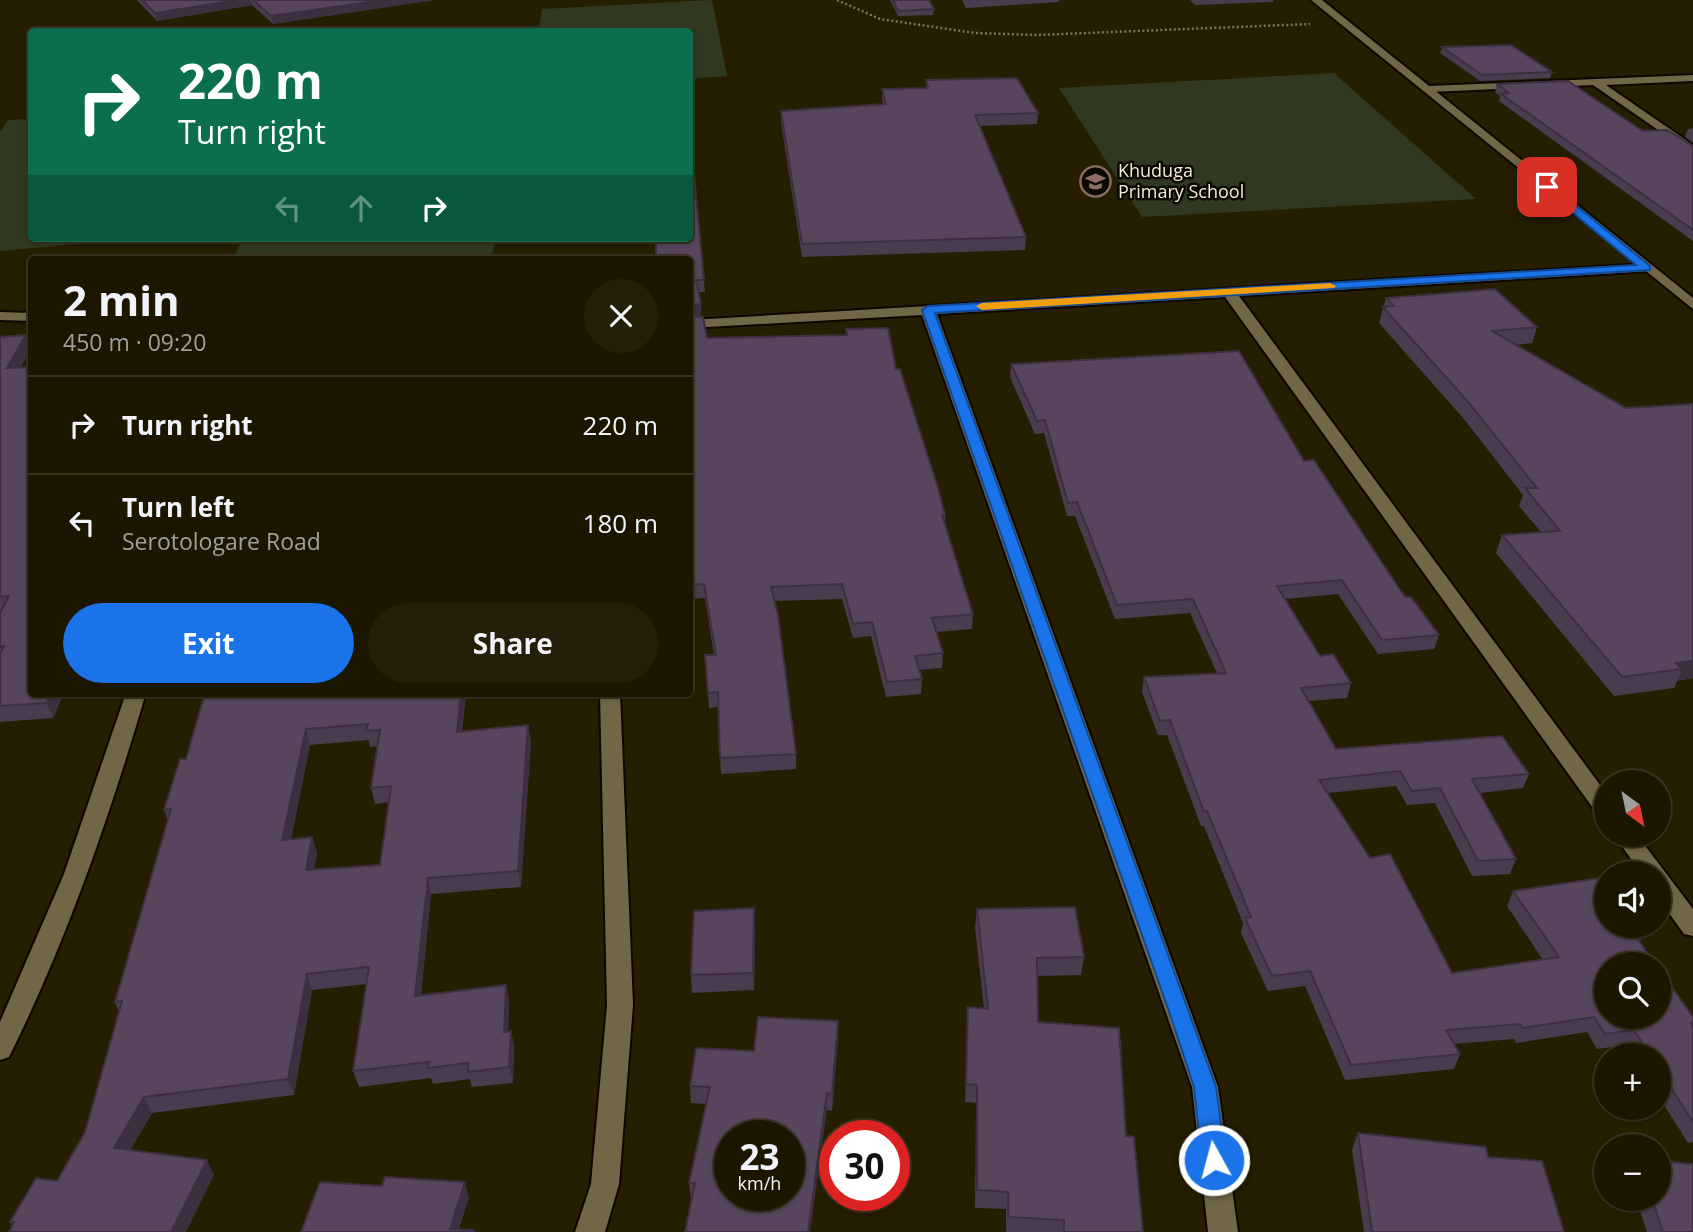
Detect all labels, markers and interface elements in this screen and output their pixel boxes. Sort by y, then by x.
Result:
text: 220 m [178,47,323,113]
icon: right [63,56,154,147]
text: Turn right [178,110,326,153]
pin [1517,157,1577,217]
place label: Khuduga Primary School [1118,158,1244,203]
school or university icon: Khuduga Primary School [1078,164,1112,198]
icon: arrive [1528,168,1566,206]
icon: left [269,189,307,227]
icon: ahead [342,189,380,227]
icon: right [415,189,453,227]
text: 2 min [63,271,180,328]
button: close [584,279,658,353]
text: 450 m · 09:20 [63,326,206,358]
icon: right [63,406,101,444]
text: Turn right [122,407,253,443]
text: 220 m [583,407,658,443]
text: Turn left [122,489,234,525]
icon: left [63,504,101,542]
text: 180 m [583,505,658,541]
text: Serotologare Road [122,525,321,557]
button: Exit [63,603,354,683]
button: Share [368,603,658,683]
north arrow [1594,770,1671,847]
map controls [1594,770,1671,1211]
button: sound [1594,861,1671,938]
button: search [1594,952,1671,1029]
button: + [1594,1043,1671,1120]
speed limit sign: 30 [819,1120,910,1211]
position arrow [1177,1123,1251,1197]
text: 23 [739,1133,780,1180]
button: − [1594,1134,1671,1211]
text: km/h [738,1171,781,1195]

